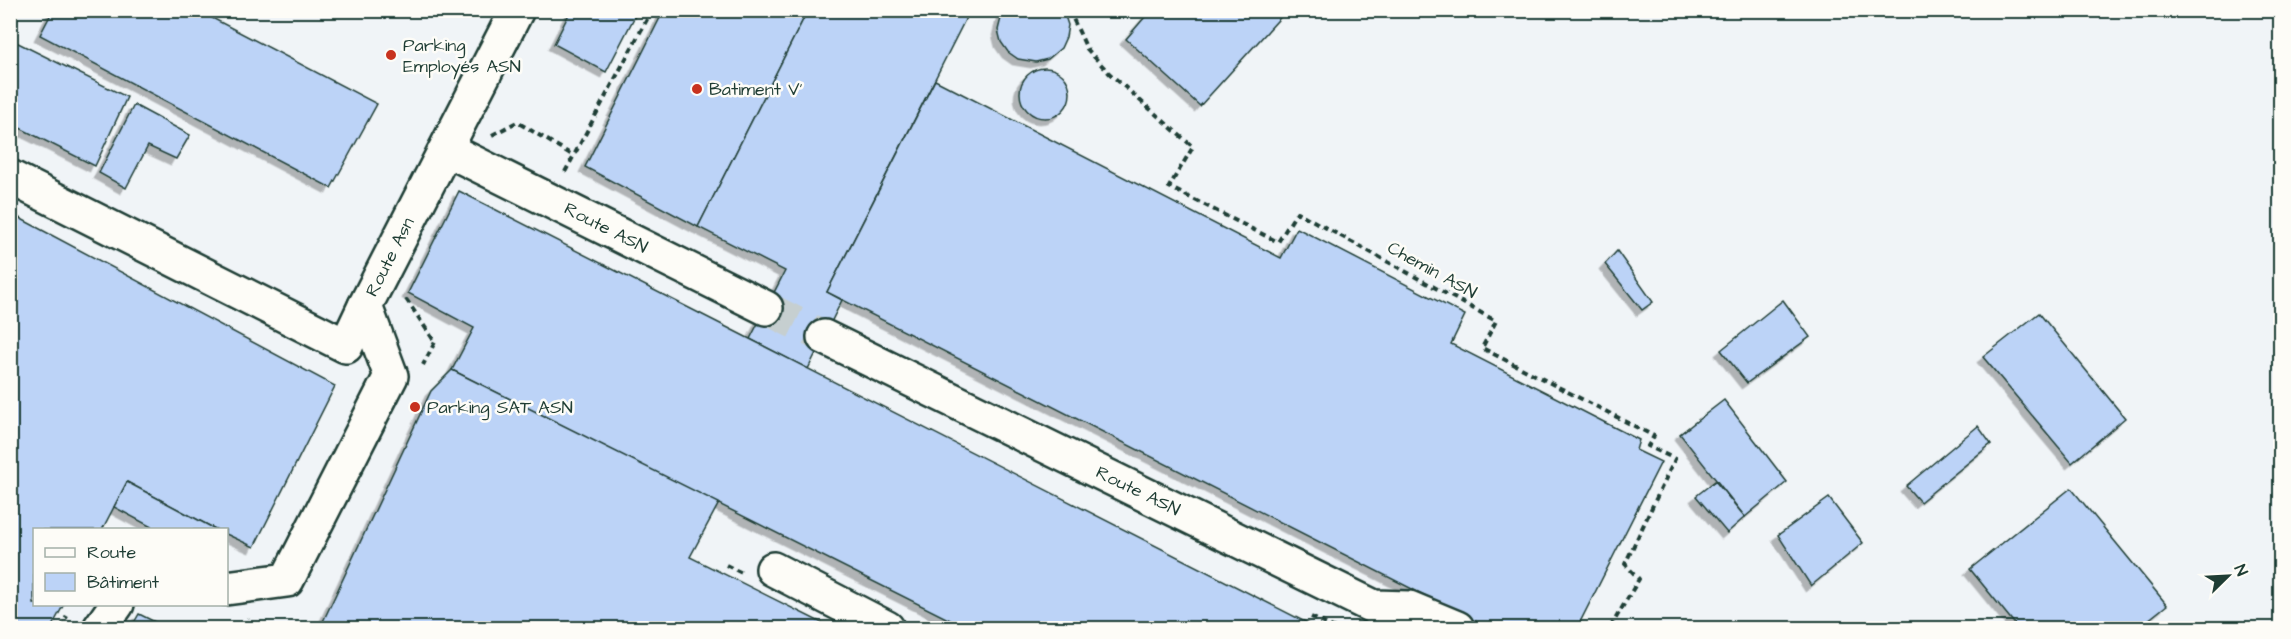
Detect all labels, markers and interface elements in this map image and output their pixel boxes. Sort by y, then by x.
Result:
place label: Parking Employés ASN [403,33,521,80]
marker: Parking Employés ASN [384,48,398,62]
place label: Batiment V' [709,77,802,102]
marker: Batiment V' [690,82,704,96]
street label: Route ASN [560,196,652,260]
street label: Route Asn [359,213,421,301]
street label: Chemin ASN [1383,235,1481,305]
place label: Parking SAT ASN [427,395,573,421]
marker: Parking SAT ASN [408,400,422,414]
street label: Route ASN [1092,460,1184,522]
legend [33,528,228,606]
text: Route [87,540,136,565]
north arrow [2198,546,2258,606]
text: N [2229,561,2253,579]
text: Bâtiment [87,570,160,595]

